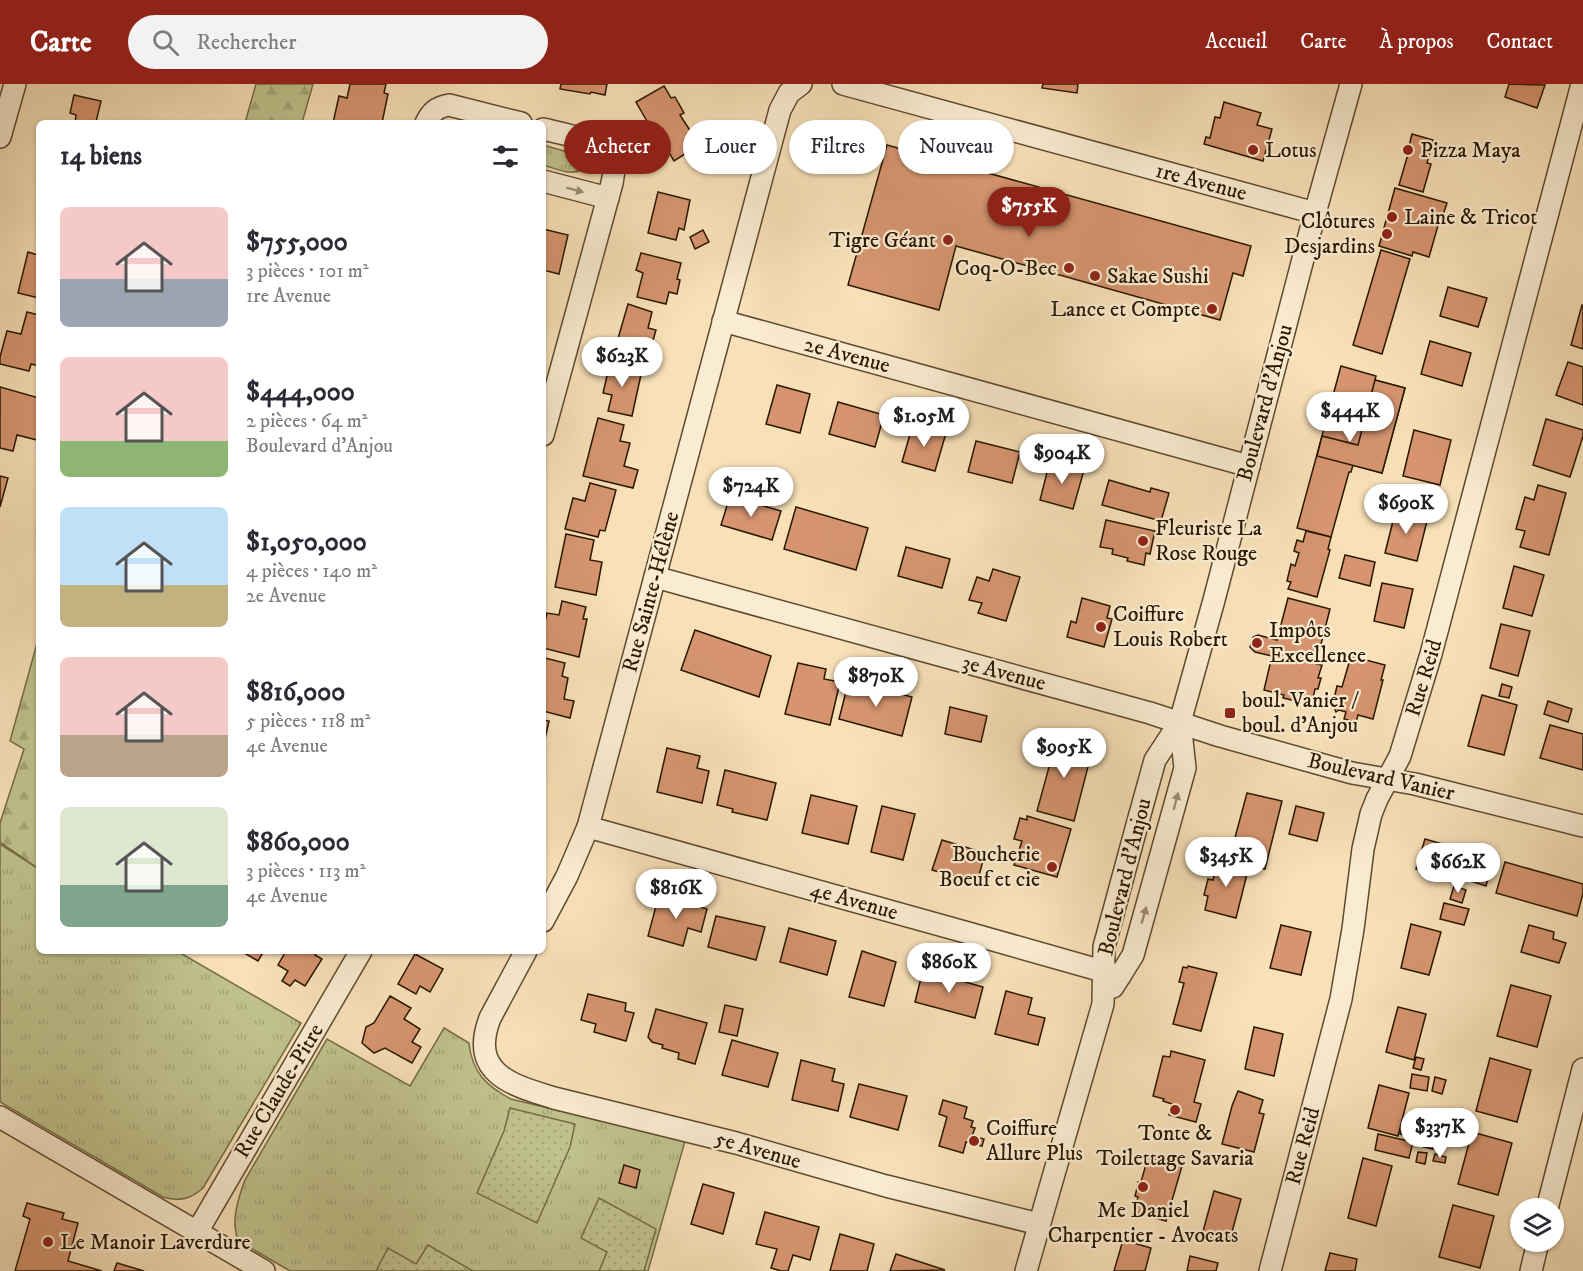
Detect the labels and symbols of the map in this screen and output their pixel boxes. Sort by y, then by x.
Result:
place label: Lotus [1265,137,1317,164]
place label: Pizza Maya [1420,137,1521,164]
marker: Lotus [1246,143,1260,157]
marker: Pizza Maya [1401,143,1415,157]
street label: 1re Avenue [1152,157,1250,207]
one-way arrow [566,185,584,195]
pin: $755K [987,187,1071,238]
place label: Laine & Tricot [1404,204,1537,231]
place label: Clôtures Desjardins [1284,208,1375,260]
marker: Laine & Tricot [1385,210,1399,224]
place label: Tigre Géant [829,227,936,254]
marker: Clôtures Desjardins [1380,227,1394,241]
marker: Tigre Géant [941,233,955,247]
place label: Coq-O-Bec [955,255,1057,282]
marker: Coq-O-Bec [1062,261,1076,275]
place label: Sakae Sushi [1107,263,1209,290]
marker: Sakae Sushi [1088,269,1102,283]
place label: Lance et Compte [1050,296,1200,323]
marker: Lance et Compte [1205,302,1219,316]
street label: Boulevard d'Anjou [1231,321,1299,485]
street label: 2e Avenue [801,331,893,379]
pin: $623K [580,337,664,388]
pin: $444K [1308,392,1392,443]
pin: $1.05M [875,397,973,448]
pin: $904K [1020,434,1104,485]
pin: $724K [709,467,793,518]
pin: $690K [1364,484,1448,535]
street label: Rue Sainte-Hélène [617,509,685,675]
place label: Fleuriste La Rose Rouge [1155,515,1263,567]
marker: Fleuriste La Rose Rouge [1136,534,1150,548]
place label: Coiffure Louis Robert [1113,601,1228,653]
place label: Impôts Excellence [1269,617,1366,669]
marker: Coiffure Louis Robert [1094,620,1108,634]
marker: Impôts Excellence [1250,636,1264,650]
street label: Rue Reid [1399,636,1449,720]
street label: 3e Avenue [959,649,1049,697]
pin: $870K [834,657,918,708]
place label: boul. Vanier / boul. d'Anjou [1242,687,1359,739]
marker: boul. Vanier / boul. d'Anjou [1223,706,1237,720]
pin: $905K [1022,728,1106,779]
street label: Boulevard Vanier [1305,747,1458,807]
one-way arrow [1172,792,1181,810]
street label: Boulevard d'Anjou [1092,795,1158,959]
pin: $345K [1184,837,1268,888]
place label: Boucherie Boeuf et cie [939,841,1040,893]
pin: $662K [1416,843,1500,894]
marker: Boucherie Boeuf et cie [1045,860,1059,874]
pin: $816K [634,869,718,920]
street label: 4e Avenue [807,876,901,926]
one-way arrow [1140,906,1149,924]
pin: $860K [907,943,991,994]
street label: Rue Claude-Pitre [228,1019,330,1163]
marker: Tonte & Toilettage Savaria [1168,1103,1182,1117]
street label: Rue Reid [1280,1104,1326,1188]
pin: $337K [1398,1108,1482,1159]
place label: Coiffure Allure Plus [986,1115,1083,1167]
place label: Tonte & Toilettage Savaria [1096,1120,1254,1172]
street label: 5e Avenue [712,1125,804,1175]
marker: Coiffure Allure Plus [967,1134,981,1148]
marker: Me Daniel Charpentier - Avocats [1136,1180,1150,1194]
place label: Me Daniel Charpentier - Avocats [1048,1197,1238,1249]
place label: Le Manoir Laverdure [60,1229,251,1256]
marker: Le Manoir Laverdure [41,1235,55,1249]

